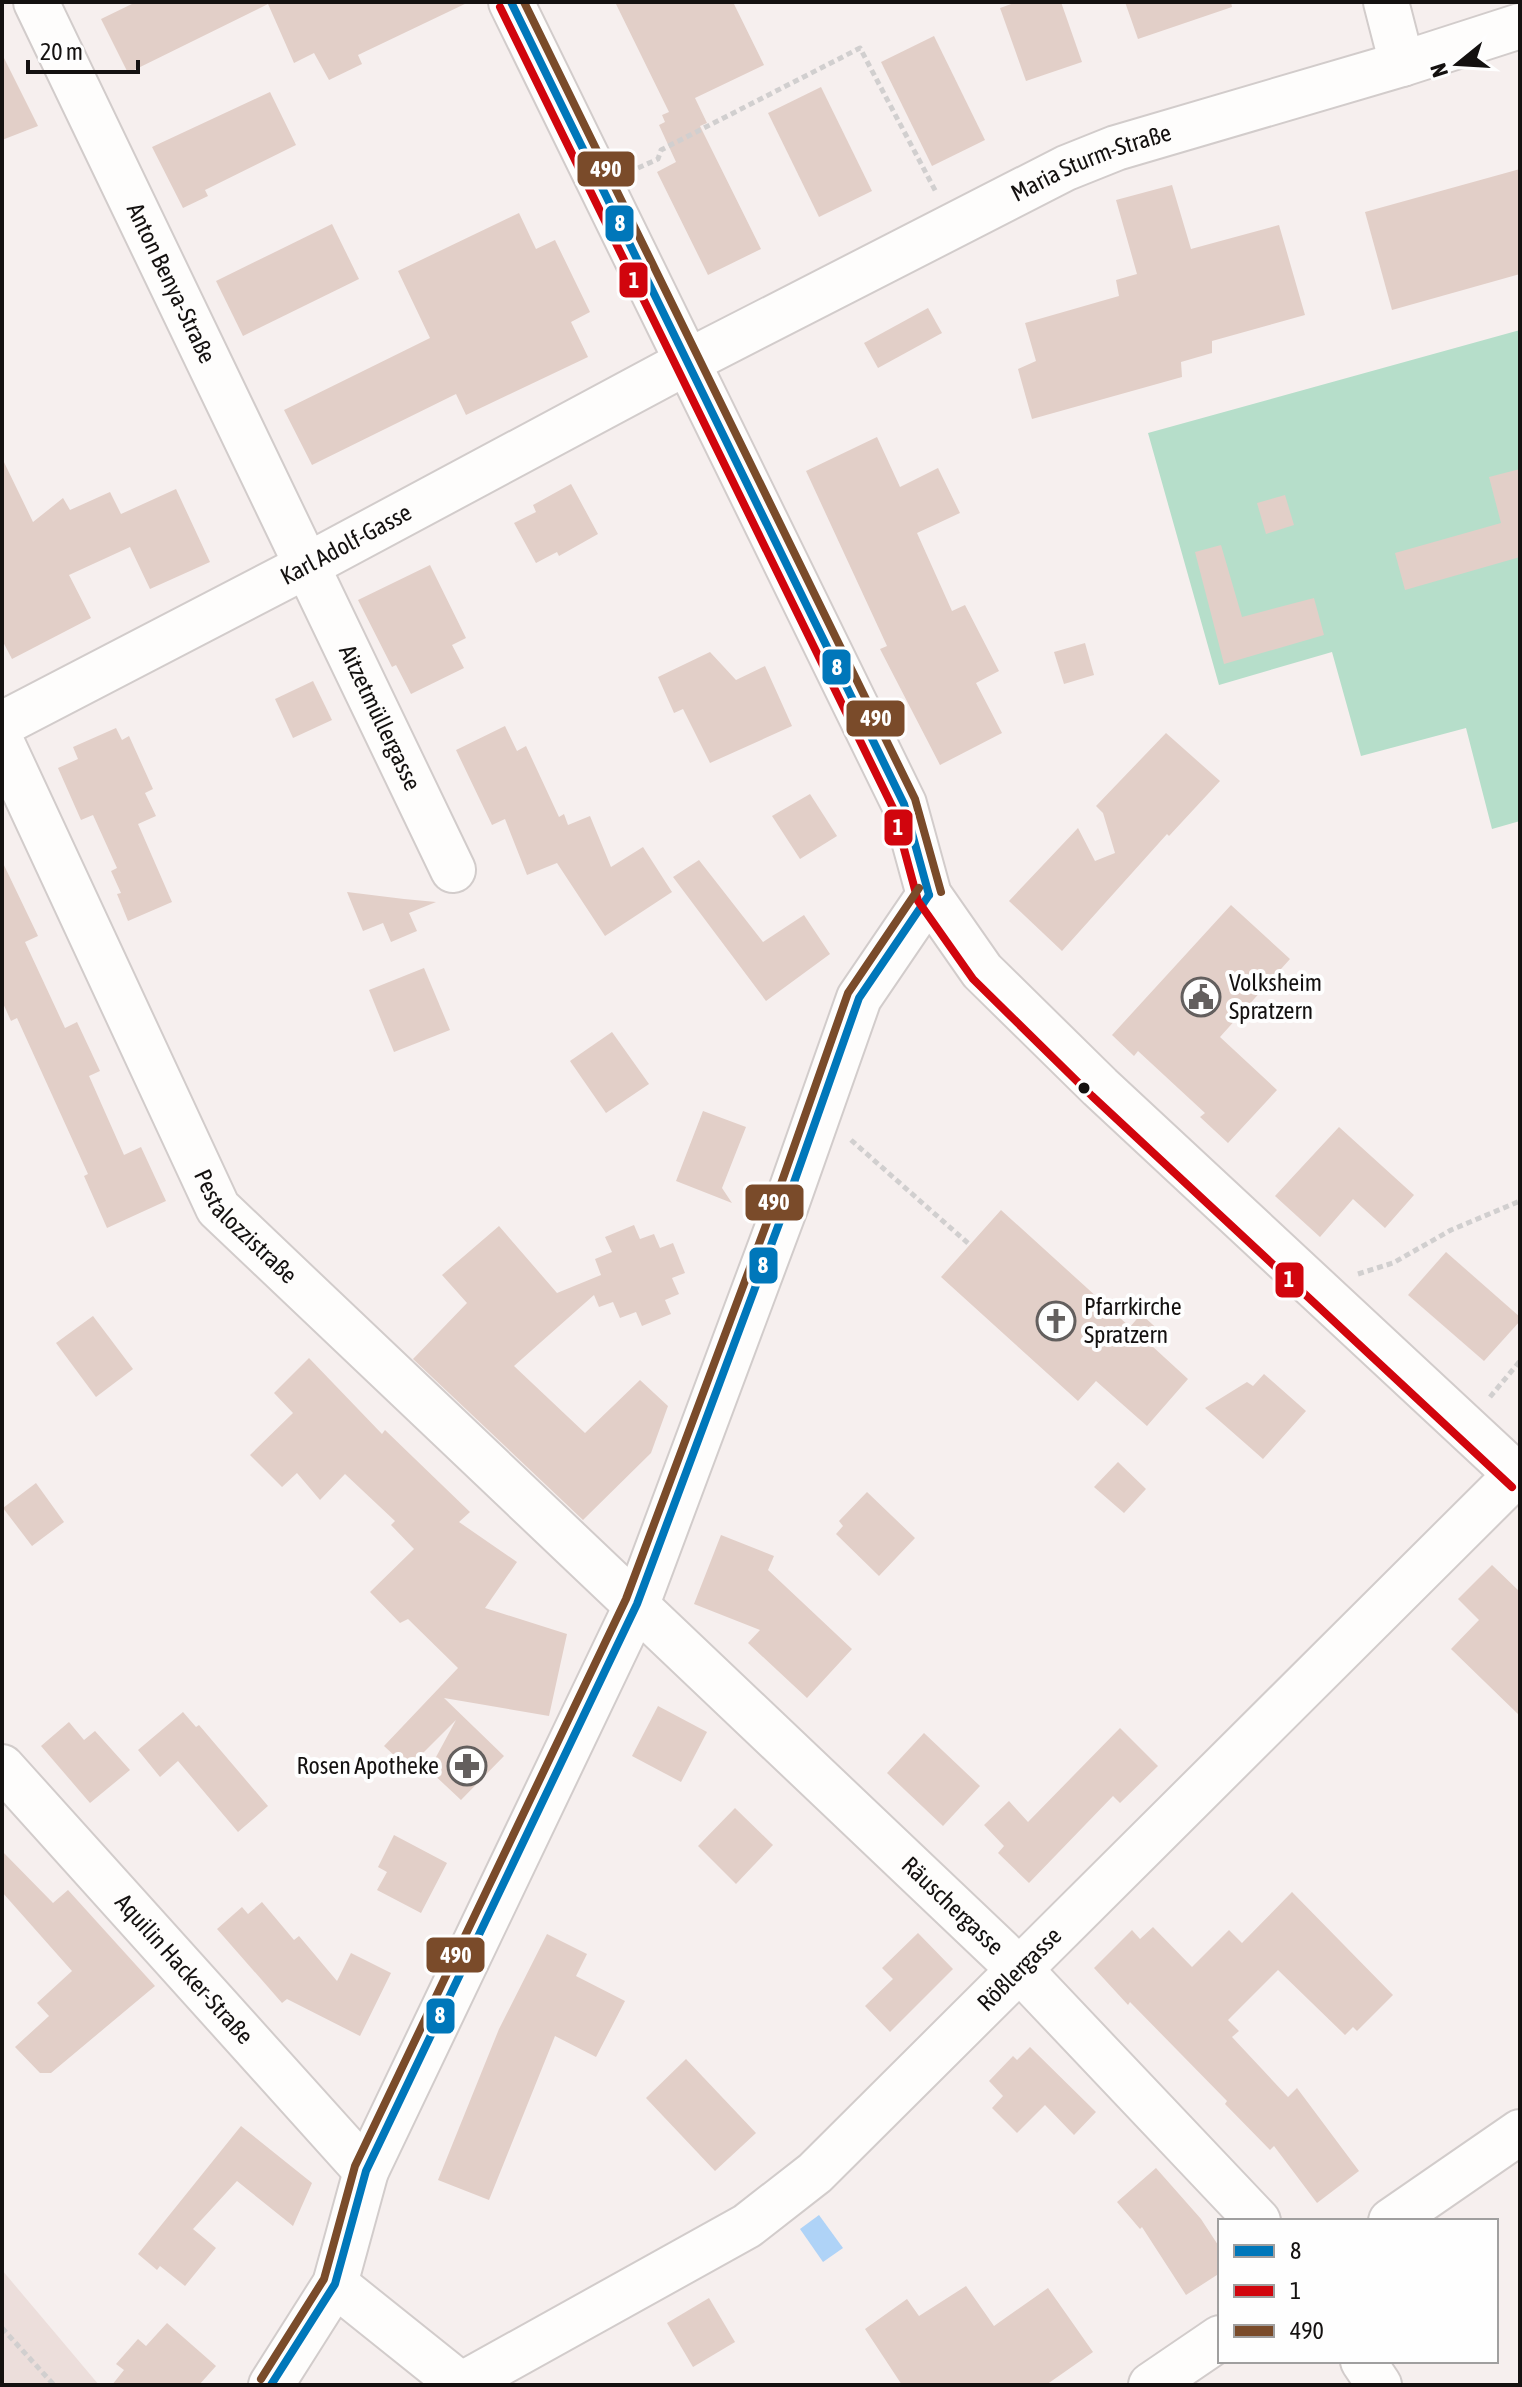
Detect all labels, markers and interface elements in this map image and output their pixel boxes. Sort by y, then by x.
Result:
scale bar [28,24,138,74]
north arrow [1418,24,1498,104]
text: 20 m [40,38,83,65]
text: N [1425,60,1453,80]
street label: Maria Sturm-Straße [1006,119,1174,207]
line badge: 490 [576,150,636,188]
text: 490 [589,156,622,182]
street label: Anton Benya-Straße [122,199,221,367]
line badge: 8 [604,204,635,243]
text: 8 [615,210,625,236]
line badge: 1 [618,261,649,299]
text: 1 [629,267,639,293]
street label: Karl Adolf-Gasse [276,498,416,590]
street label: Aitzetmüllergasse [334,640,427,795]
line badge: 8 [821,648,852,686]
text: 8 [832,654,842,680]
line badge: 490 [845,699,906,738]
text: 490 [859,705,892,731]
line badge: 1 [883,808,914,847]
text: 1 [893,814,903,840]
place label: Volksheim Spratzern [1229,969,1322,1024]
public building icon: Volksheim Spratzern [1180,976,1222,1018]
unlabelled marker [1076,1080,1092,1096]
street label: Pestalozzistraße [189,1165,303,1289]
line badge: 490 [744,1183,805,1222]
text: 490 [757,1189,790,1215]
line badge: 8 [748,1246,779,1285]
text: 8 [758,1252,768,1278]
line badge: 1 [1274,1261,1305,1299]
text: 1 [1284,1266,1294,1292]
place label: Pfarrkirche Spratzern [1084,1293,1182,1348]
church icon: Pfarrkirche Spratzern [1035,1300,1077,1342]
pharmacy icon: Rosen Apotheke [446,1745,488,1787]
place label: Rosen Apotheke [297,1752,439,1779]
street label: Räuschergasse [897,1851,1009,1960]
street label: Aquilin Hacker-Straße [110,1888,259,2049]
street label: Rößlergasse [972,1922,1067,2016]
line badge: 490 [425,1936,486,1974]
text: 490 [439,1942,472,1968]
line badge: 8 [425,1997,456,2035]
text: 8 [435,2002,445,2028]
legend [1218,2219,1498,2363]
text: 8 [1290,2237,1301,2264]
text: 1 [1290,2277,1301,2304]
text: 490 [1290,2317,1324,2344]

